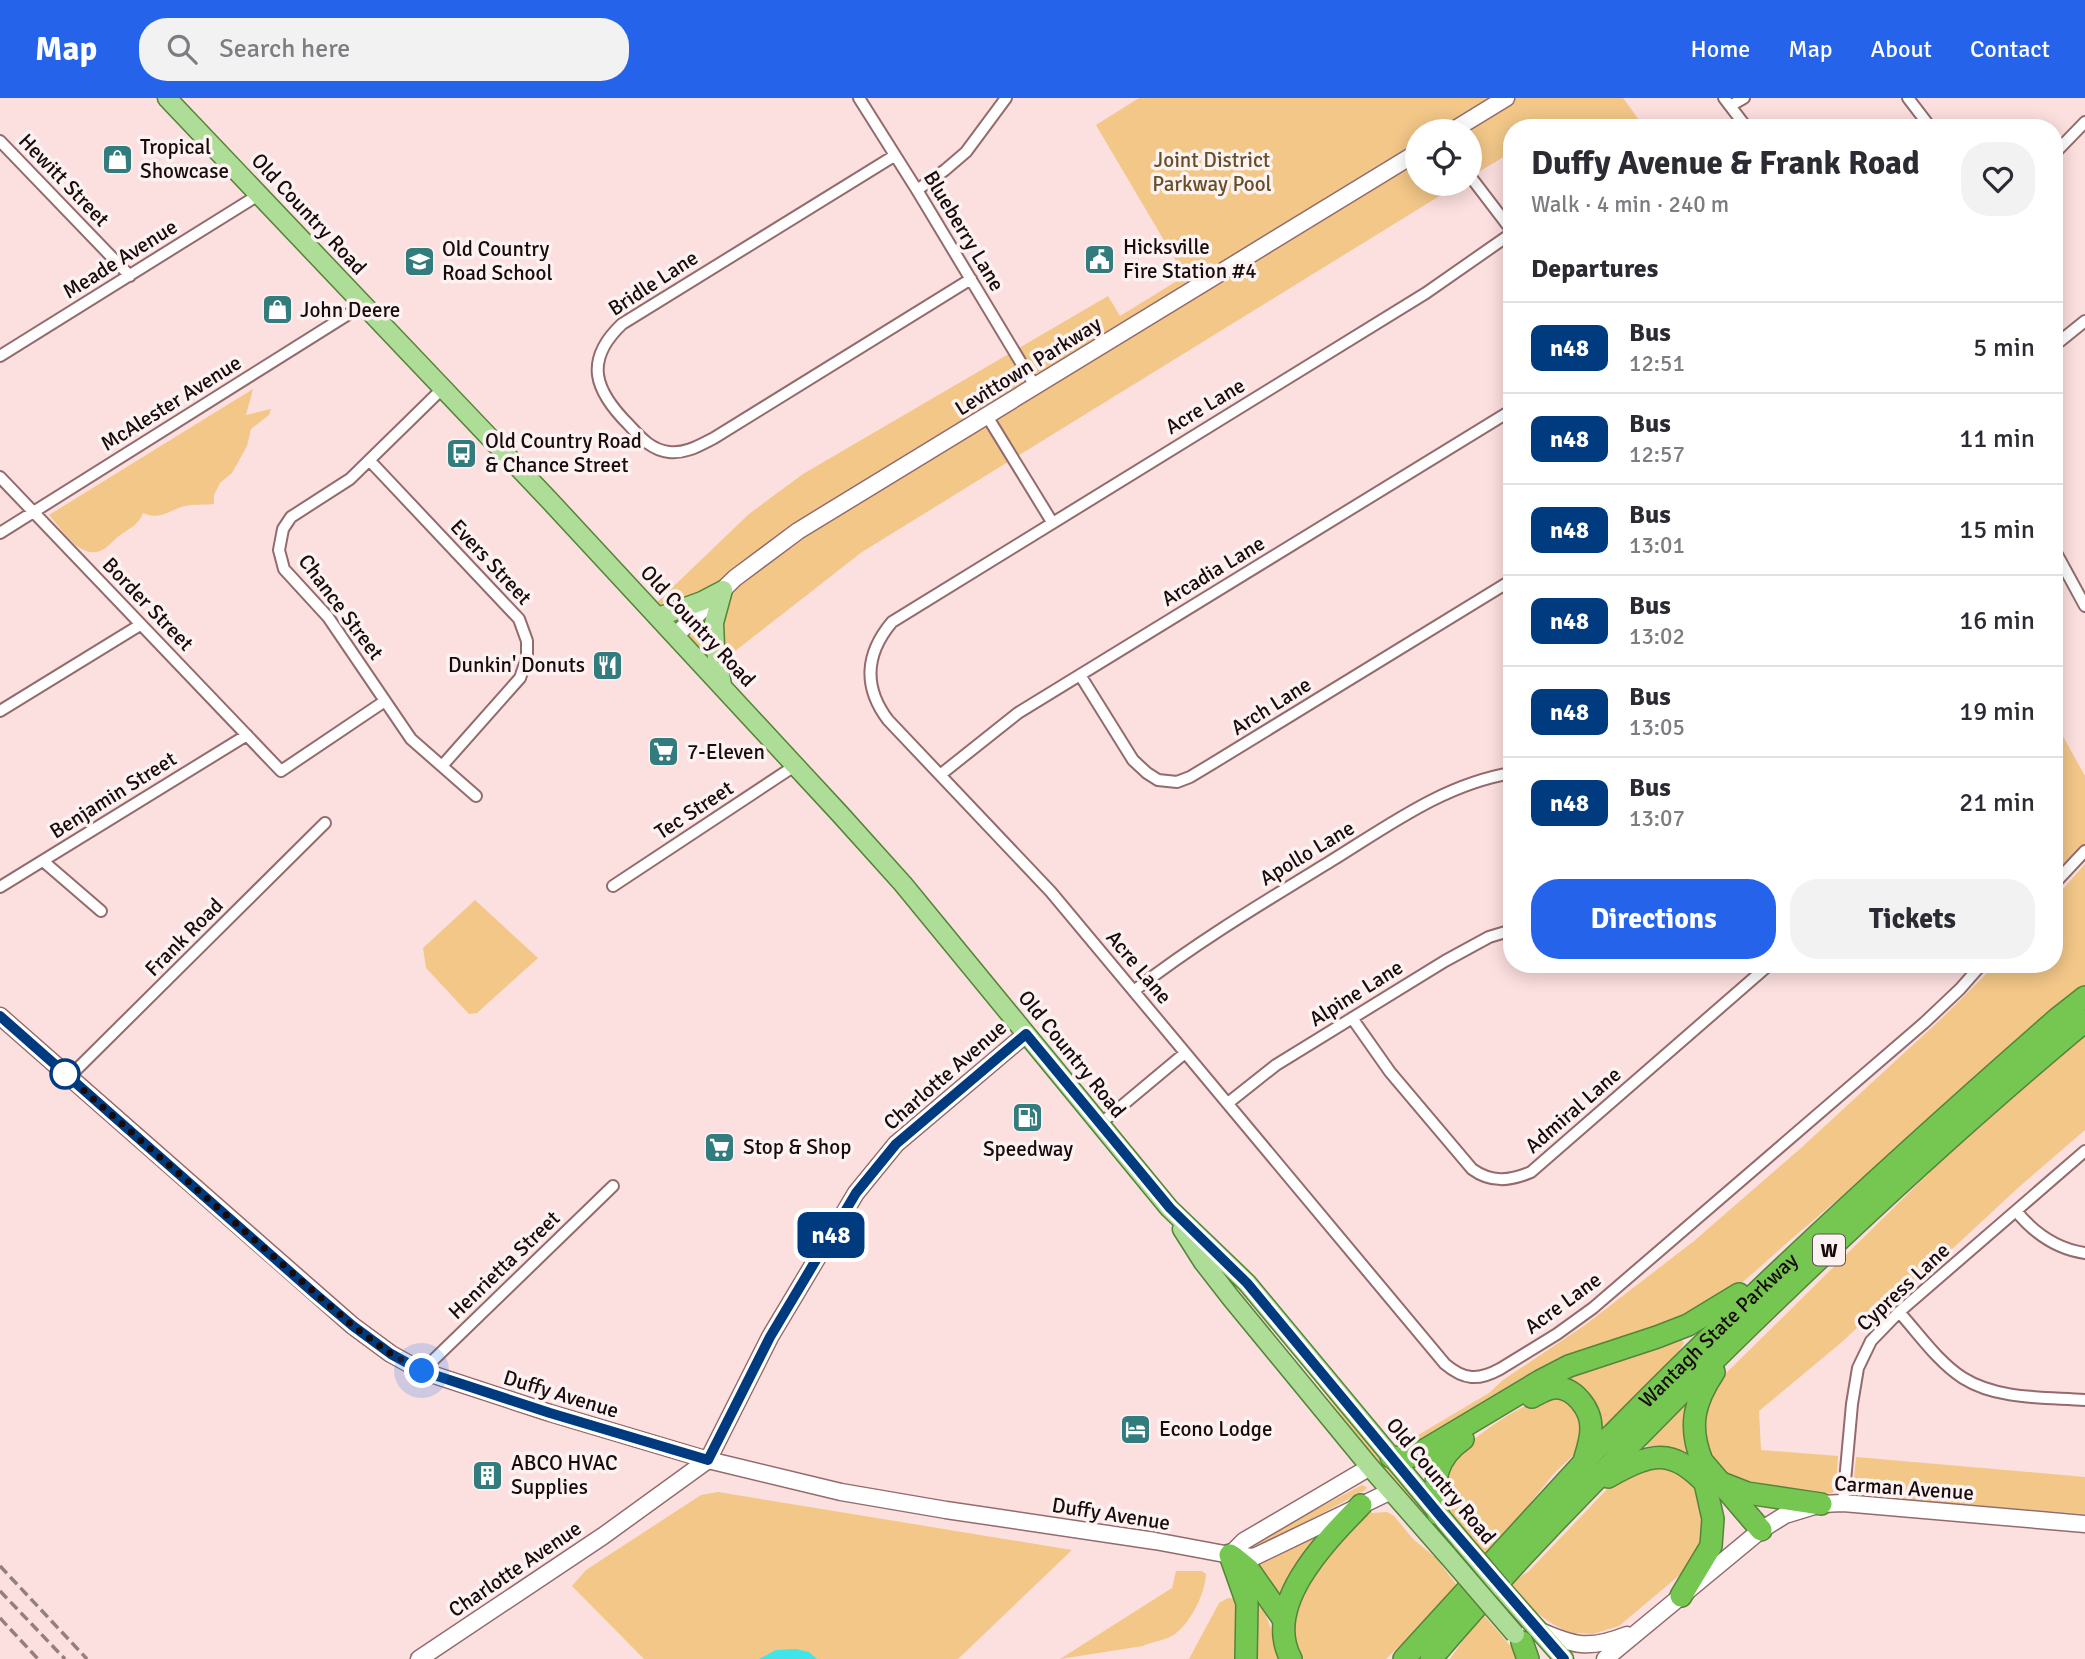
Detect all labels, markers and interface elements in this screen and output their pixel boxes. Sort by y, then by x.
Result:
search box [139,18,629,81]
text: Map [35,29,97,70]
icon: search [163,30,201,68]
text: Search here [219,33,350,65]
text: Home [1690,34,1750,64]
text: Map [1788,34,1833,64]
text: About [1871,34,1932,64]
text: Contact [1970,34,2050,64]
map controls [1405,119,1482,196]
button: locate [1405,119,1482,196]
street label: Hewitt Street [13,128,115,232]
place label: Tropical Showcase [140,134,229,184]
shop icon: Tropical Showcase [100,142,134,176]
button: heart [1961,142,2035,216]
text: Duffy Avenue & Frank Road [1531,143,1920,184]
park label: Joint District Parkway Pool [1152,147,1272,197]
street label: Old Country Road [246,148,372,280]
street label: Blueberry Lane [918,166,1010,296]
text: Walk · 4 min · 240 m [1531,190,1729,219]
street label: Meade Avenue [58,214,182,304]
place label: Hicksville Fire Station #4 [1123,234,1257,284]
place label: Old Country Road School [442,236,553,286]
public building icon: Hicksville Fire Station #4 [1083,242,1117,276]
school or university icon: Old Country Road School [402,244,436,278]
street label: Bridle Lane [603,244,703,322]
text: Departures [1531,253,1658,285]
shop icon: John Deere [260,293,294,327]
place label: John Deere [300,297,400,323]
street label: Levittown Parkway [950,310,1106,421]
text: Bus [1629,317,1671,349]
text: 5 min [1973,332,2035,364]
text: n48 [1550,333,1589,363]
street label: McAlester Avenue [96,349,246,457]
text: 12:51 [1629,349,1685,378]
street label: Acre Lane [1160,372,1250,440]
text: Bus [1629,408,1671,440]
text: 11 min [1959,423,2035,455]
text: n48 [1550,424,1589,454]
place label: Old Country Road & Chance Street [485,428,642,478]
bus stop icon: Old Country Road & Chance Street [445,436,479,470]
text: 12:57 [1629,440,1685,469]
text: Bus [1629,499,1671,531]
street label: Evers Street [445,514,537,610]
text: 15 min [1959,514,2035,546]
text: n48 [1550,515,1589,545]
street label: Arcadia Lane [1157,530,1269,612]
text: 13:01 [1629,531,1685,560]
street label: Chance Street [293,549,389,665]
street label: Border Street [97,552,199,656]
street label: Old Country Road [635,560,761,692]
text: Bus [1629,590,1671,622]
text: 16 min [1959,605,2035,637]
text: n48 [1550,606,1589,636]
text: 13:02 [1629,622,1685,651]
restaurant icon: Dunkin' Donuts [591,648,625,682]
place label: Dunkin' Donuts [448,652,585,678]
street label: Arch Lane [1226,671,1316,741]
text: Bus [1629,681,1671,713]
text: 19 min [1959,696,2035,728]
text: n48 [1550,697,1589,727]
text: 13:05 [1629,713,1685,742]
supermarket icon: 7-Eleven [647,735,681,769]
place label: 7-Eleven [687,739,765,765]
street label: Benjamin Street [45,746,181,844]
text: Bus [1629,772,1671,804]
street label: Tec Street [650,775,738,845]
text: 21 min [1959,787,2035,819]
text: n48 [1550,788,1589,818]
text: 13:07 [1629,804,1685,833]
street label: Apollo Lane [1255,815,1359,891]
button: Directions [1531,879,1776,959]
button: Tickets [1790,879,2035,959]
street label: Frank Road [139,892,229,982]
street label: Acre Lane [1101,925,1177,1009]
street label: Alpine Lane [1304,954,1408,1032]
street label: Old Country Road [1012,985,1132,1123]
street label: Charlotte Avenue [878,1015,1012,1135]
unlabelled marker [50,1059,80,1089]
street label: Admiral Lane [1520,1061,1626,1159]
fuel station icon: Speedway [1011,1100,1045,1134]
supermarket icon: Stop & Shop [703,1130,737,1164]
place label: Stop & Shop [743,1134,851,1160]
place label: Speedway [983,1136,1073,1162]
street label: Henrietta Street [443,1205,565,1325]
line badge: n48 [791,1212,871,1258]
text: n48 [811,1220,851,1250]
road number: W [1813,1234,1845,1266]
street label: Cypress Lane [1851,1237,1955,1337]
street label: Wantagh State Parkway [1633,1247,1803,1413]
street label: Acre Lane [1520,1267,1606,1339]
your location [404,1353,439,1388]
street label: Duffy Avenue [500,1364,622,1424]
hotel icon: Econo Lodge [1119,1412,1153,1446]
street label: Old Country Road [1381,1413,1501,1549]
place label: Econo Lodge [1159,1416,1272,1442]
place label: ABCO HVAC Supplies [511,1450,618,1500]
building icon: ABCO HVAC Supplies [471,1458,505,1492]
street label: Carman Avenue [1833,1470,1975,1506]
street label: Duffy Avenue [1050,1492,1172,1536]
street label: Charlotte Avenue [444,1515,586,1623]

